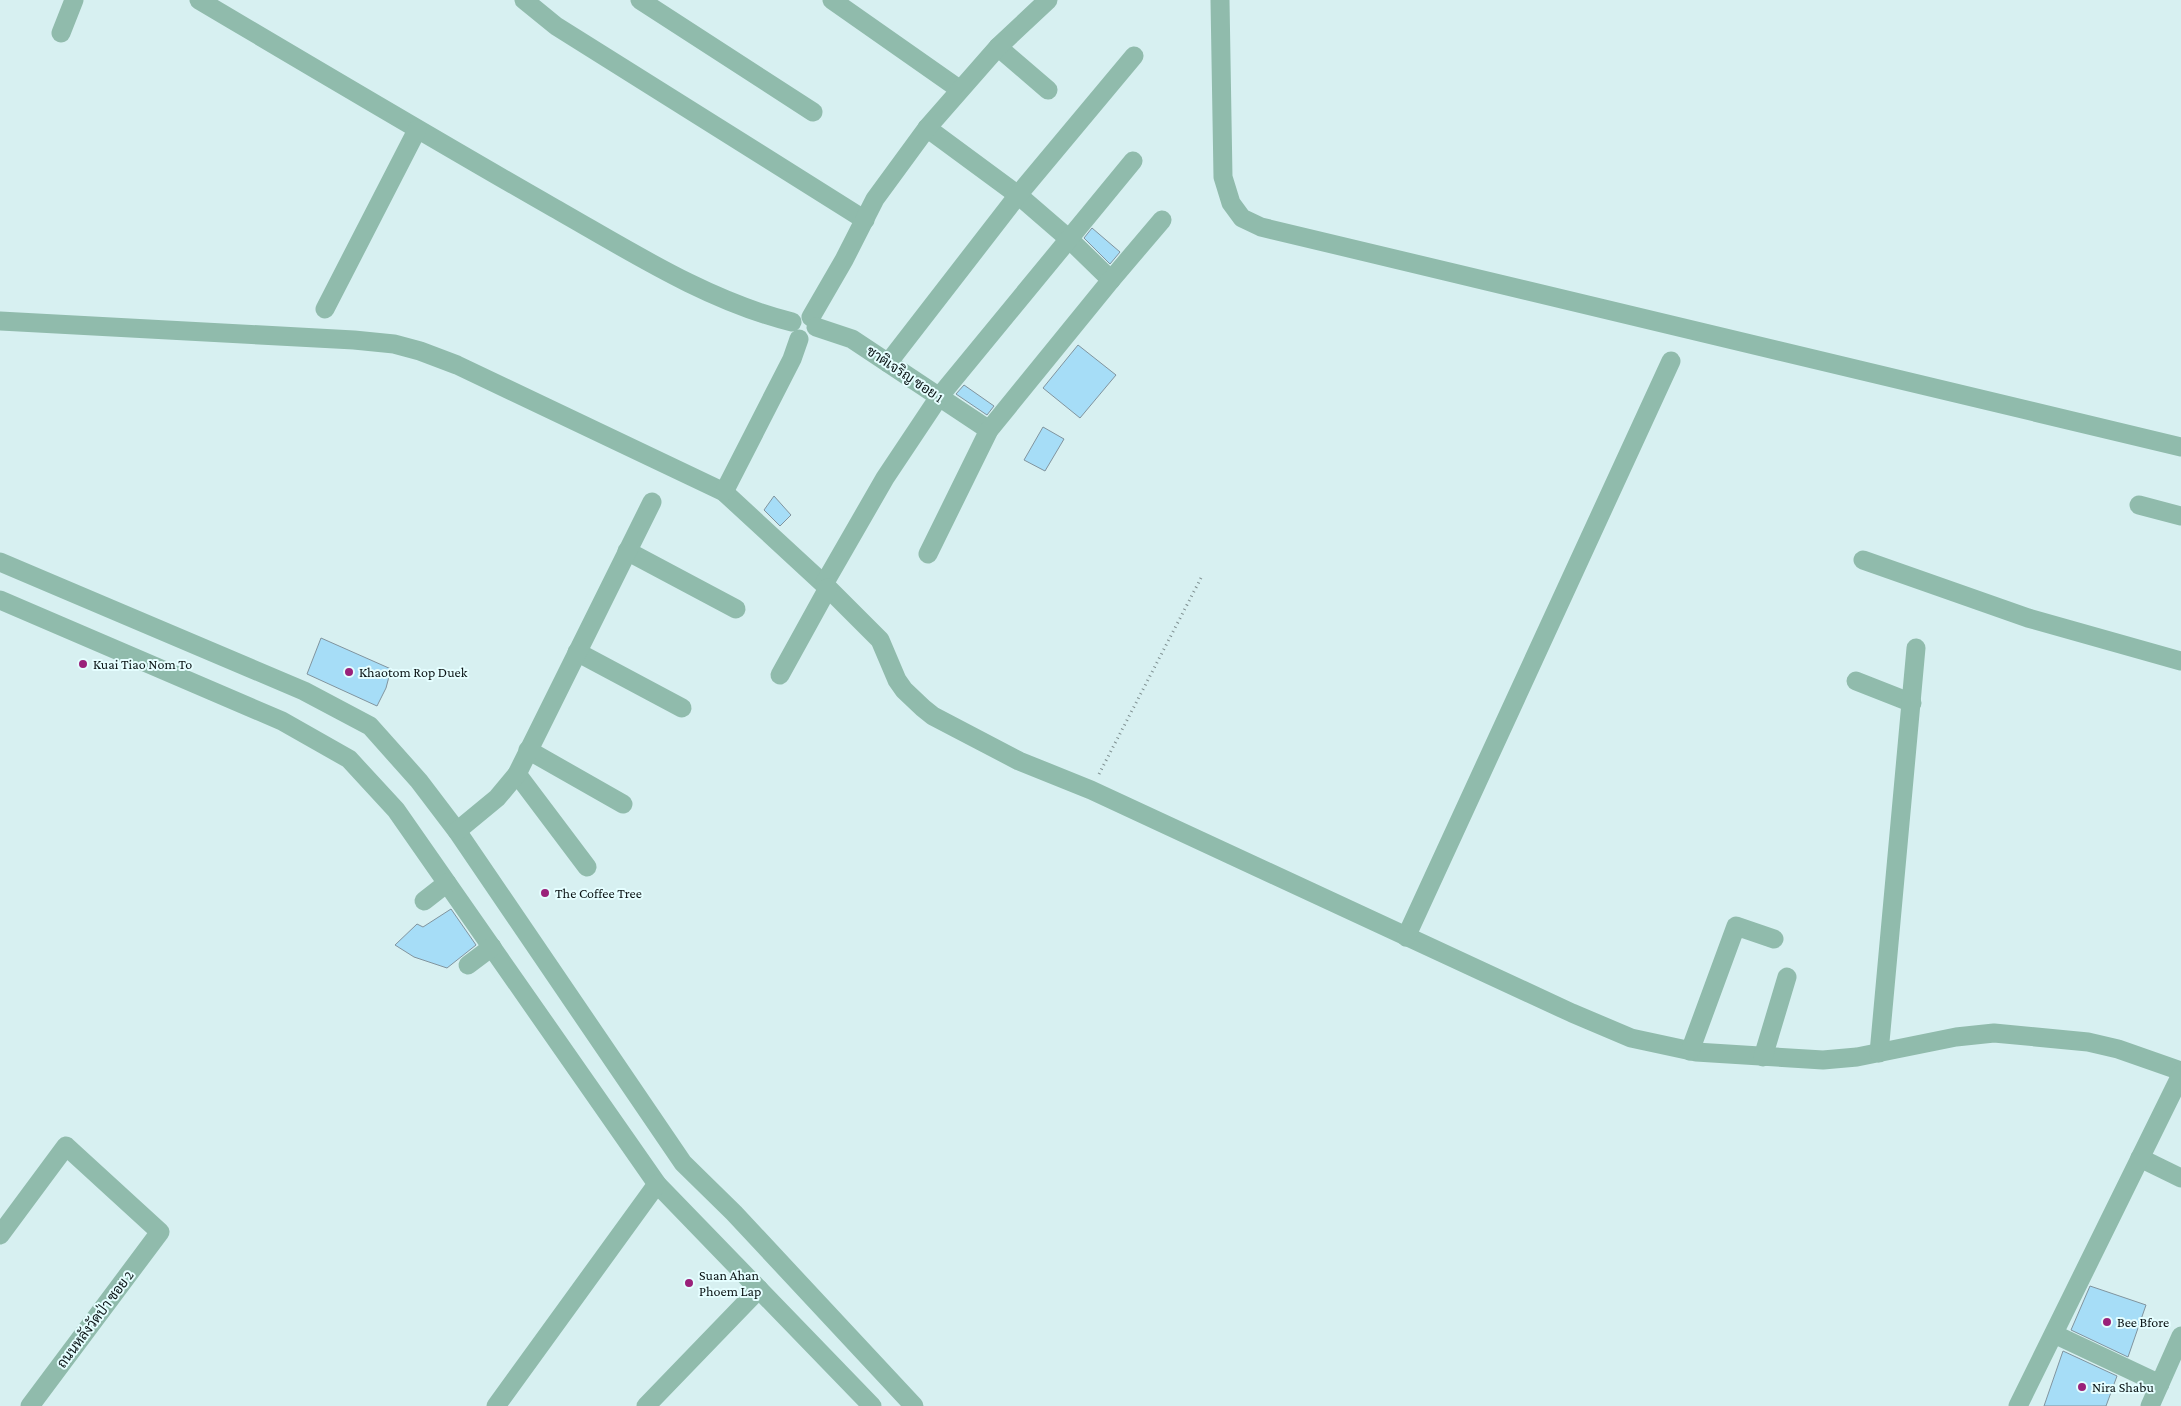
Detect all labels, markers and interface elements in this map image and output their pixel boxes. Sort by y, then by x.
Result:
street label: ชาติเจริญ ซอย 1 [863,342,947,407]
place label: Kuai Tiao Nom To [93,656,192,672]
marker: Kuai Tiao Nom To [77,658,89,670]
place label: Khaotom Rop Duek [359,664,468,680]
marker: Khaotom Rop Duek [343,666,355,678]
place label: The Coffee Tree [555,885,642,901]
marker: The Coffee Tree [539,887,551,899]
street label: ถนนหลังวัดป่า ซอย 2 [53,1267,137,1371]
place label: Suan Ahan Phoem Lap [699,1267,761,1299]
marker: Suan Ahan Phoem Lap [683,1277,695,1289]
place label: Bee Bfore [2117,1314,2169,1330]
marker: Bee Bfore [2101,1316,2113,1328]
place label: Nira Shabu [2092,1379,2154,1395]
marker: Nira Shabu [2076,1381,2088,1393]

